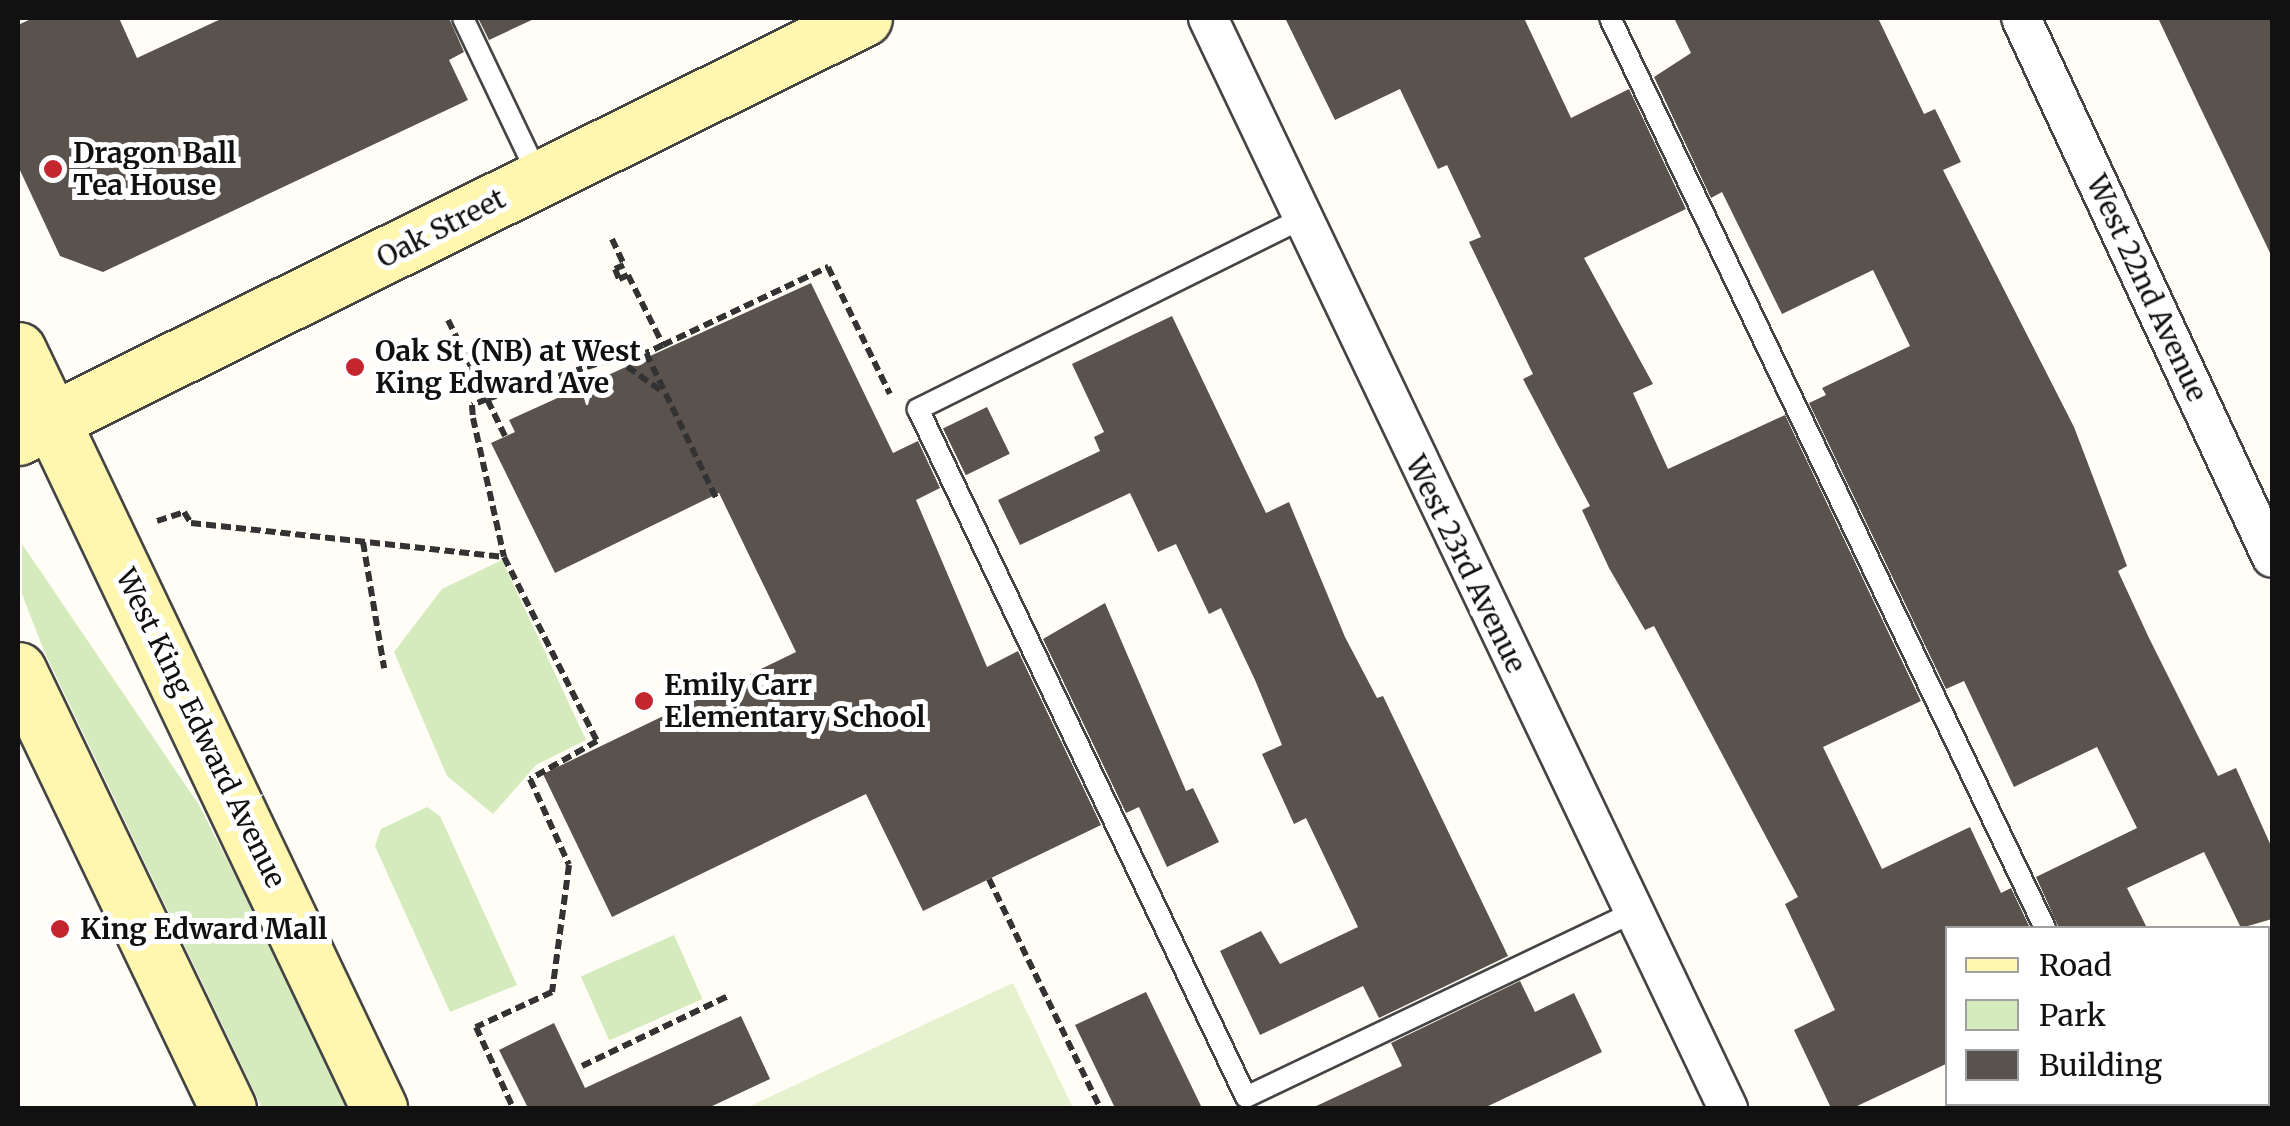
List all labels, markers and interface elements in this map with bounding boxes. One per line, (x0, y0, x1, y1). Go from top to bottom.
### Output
place label: Dragon Ball Tea House (73, 136, 236, 202)
marker: Dragon Ball Tea House (42, 158, 64, 180)
street label: West 22nd Avenue (2080, 170, 2214, 406)
street label: Oak Street (371, 181, 511, 275)
place label: Oak St (NB) at West King Edward Ave (375, 334, 641, 400)
marker: Oak St (NB) at West King Edward Ave (344, 356, 366, 378)
street label: West 23rd Avenue (1399, 450, 1533, 678)
street label: West King Edward Avenue (109, 563, 293, 893)
place label: Emily Carr Elementary School (664, 668, 925, 734)
marker: Emily Carr Elementary School (633, 690, 655, 712)
place label: King Edward Mall (80, 912, 327, 946)
marker: King Edward Mall (49, 918, 71, 940)
legend (1945, 926, 2270, 1106)
text: Road (2039, 946, 2112, 984)
text: Park (2039, 996, 2106, 1034)
text: Building (2039, 1046, 2162, 1084)

